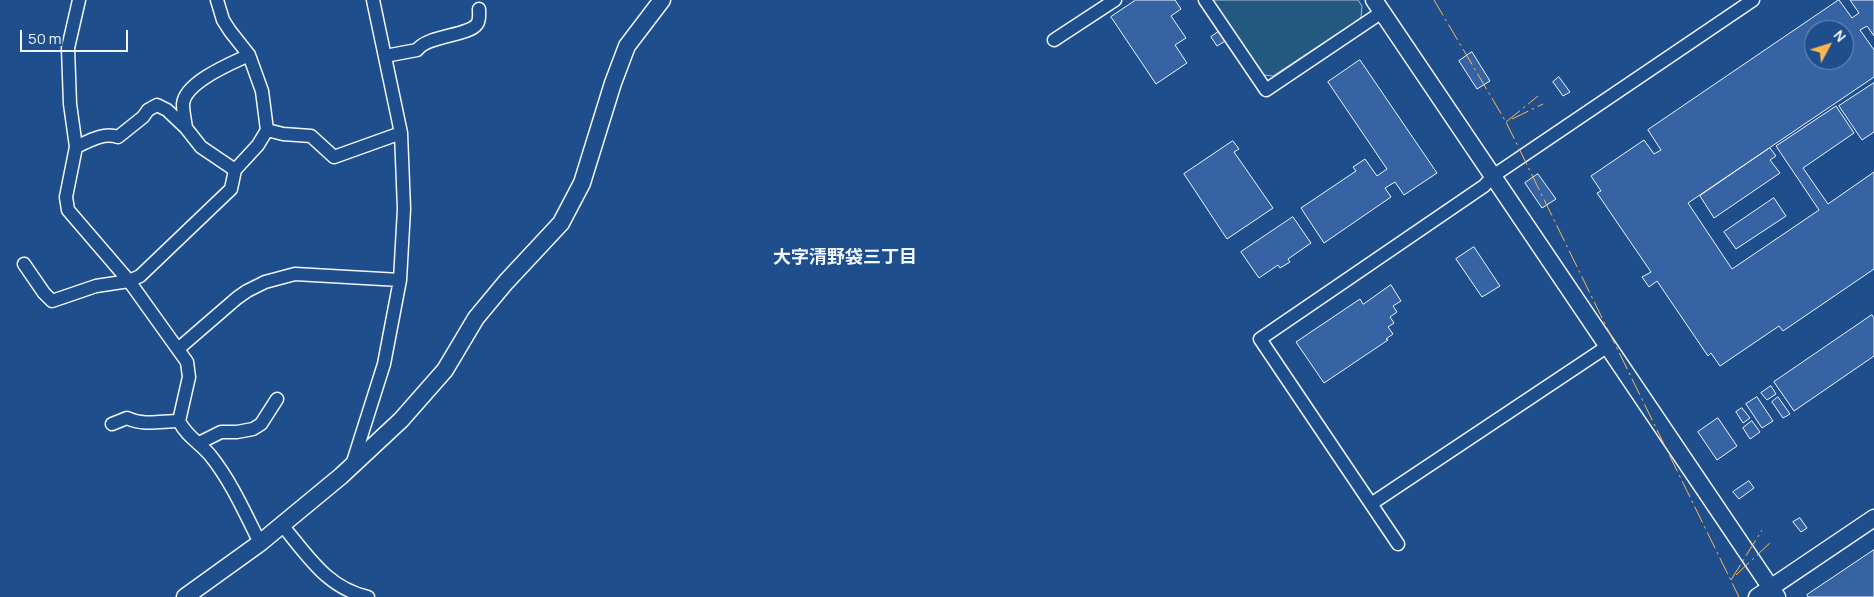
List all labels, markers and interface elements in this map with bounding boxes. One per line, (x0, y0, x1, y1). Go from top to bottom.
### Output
scale bar (22, 20, 130, 52)
north arrow (1804, 20, 1854, 70)
text: N (1830, 26, 1851, 46)
text: 50 m (28, 28, 62, 49)
district label: 大字清野袋三丁目 (773, 247, 917, 269)

